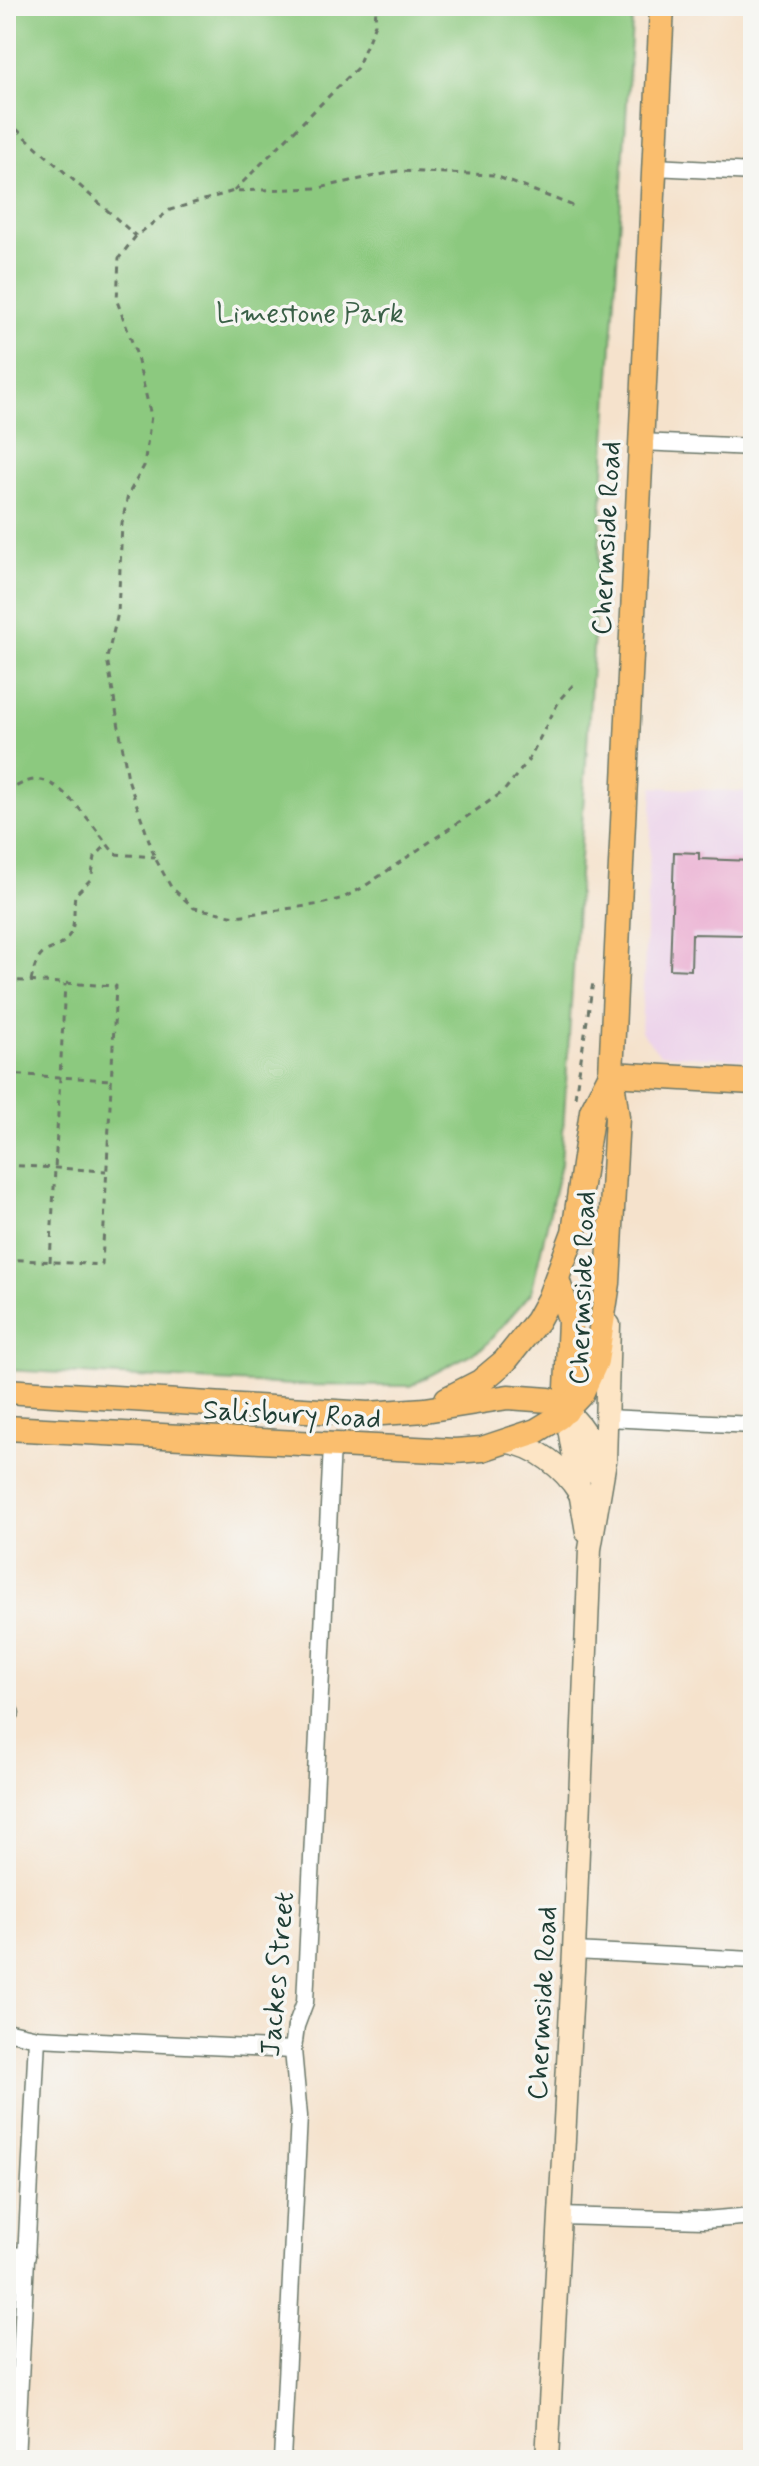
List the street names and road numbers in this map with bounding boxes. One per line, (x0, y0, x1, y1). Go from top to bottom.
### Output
street label: Chermside Road (584, 440, 631, 636)
street label: Chermside Road (562, 1190, 605, 1386)
street label: Salisbury Road (202, 1392, 382, 1439)
street label: Jackes Street (253, 1890, 304, 2058)
street label: Chermside Road (520, 1905, 567, 2101)

